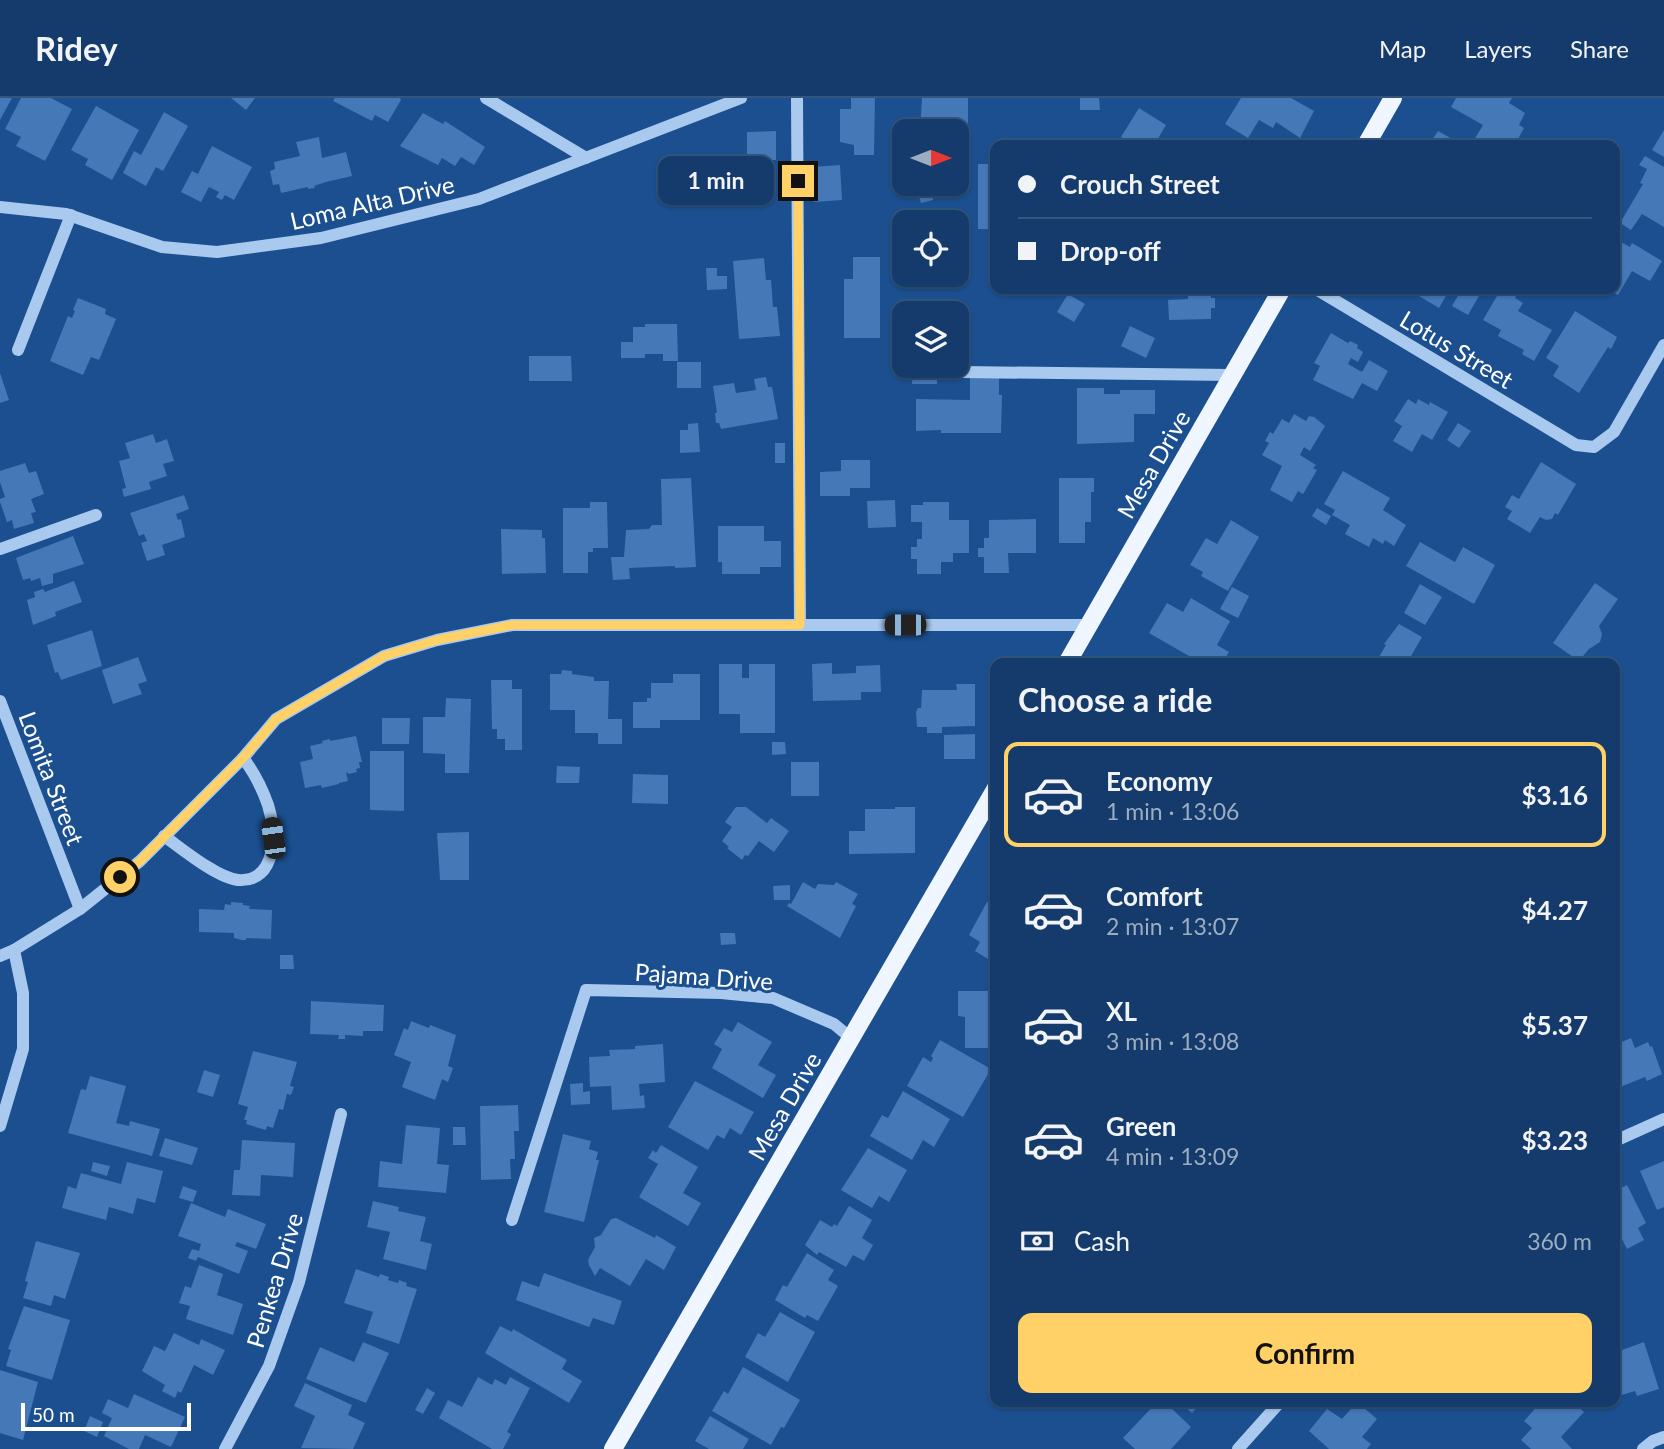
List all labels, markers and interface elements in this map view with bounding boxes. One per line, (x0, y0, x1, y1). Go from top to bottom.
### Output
text: Ridey (35, 28, 118, 68)
text: Map (1379, 34, 1426, 63)
text: Layers (1464, 34, 1532, 63)
text: Share (1570, 34, 1629, 63)
north arrow (892, 119, 970, 196)
map controls (892, 119, 969, 378)
callout: 1 min (658, 156, 774, 206)
route end (782, 165, 814, 197)
text: 1 min (687, 166, 745, 194)
text: Crouch Street (1060, 168, 1220, 200)
street label: Loma Alta Drive (287, 169, 457, 235)
button: locate (892, 210, 969, 287)
text: Drop-off (1060, 235, 1161, 267)
button: layers (892, 301, 969, 378)
street label: Lotus Street (1395, 304, 1519, 394)
street label: Mesa Drive (1110, 405, 1196, 523)
car (885, 615, 927, 636)
text: Choose a ride (1018, 680, 1212, 719)
street label: Lomita Street (13, 707, 91, 849)
icon: car (1022, 763, 1085, 826)
text: Economy (1106, 765, 1212, 797)
text: $3.16 (1522, 779, 1588, 811)
text: 1 min · 13:06 (1106, 797, 1239, 825)
car (260, 816, 287, 860)
route start (104, 861, 136, 893)
icon: car (1022, 878, 1085, 941)
text: Comfort (1106, 880, 1203, 912)
text: $4.27 (1522, 894, 1588, 926)
text: 2 min · 13:07 (1106, 912, 1239, 940)
street label: Pajama Drive (634, 957, 774, 995)
icon: car (1022, 993, 1085, 1056)
text: XL (1106, 995, 1137, 1027)
text: $5.37 (1522, 1009, 1588, 1041)
text: 3 min · 13:08 (1106, 1027, 1239, 1055)
street label: Mesa Drive (741, 1047, 827, 1165)
icon: car (1022, 1108, 1085, 1171)
text: Green (1106, 1110, 1176, 1142)
text: $3.23 (1522, 1124, 1588, 1156)
text: 4 min · 13:09 (1106, 1142, 1239, 1170)
street label: Penkea Drive (240, 1209, 308, 1351)
icon: cash (1018, 1222, 1056, 1260)
text: Cash (1074, 1225, 1130, 1257)
text: 360 m (1527, 1227, 1592, 1255)
button: Confirm (1018, 1313, 1592, 1393)
scale bar (21, 1400, 191, 1432)
text: 50 m (32, 1403, 75, 1426)

